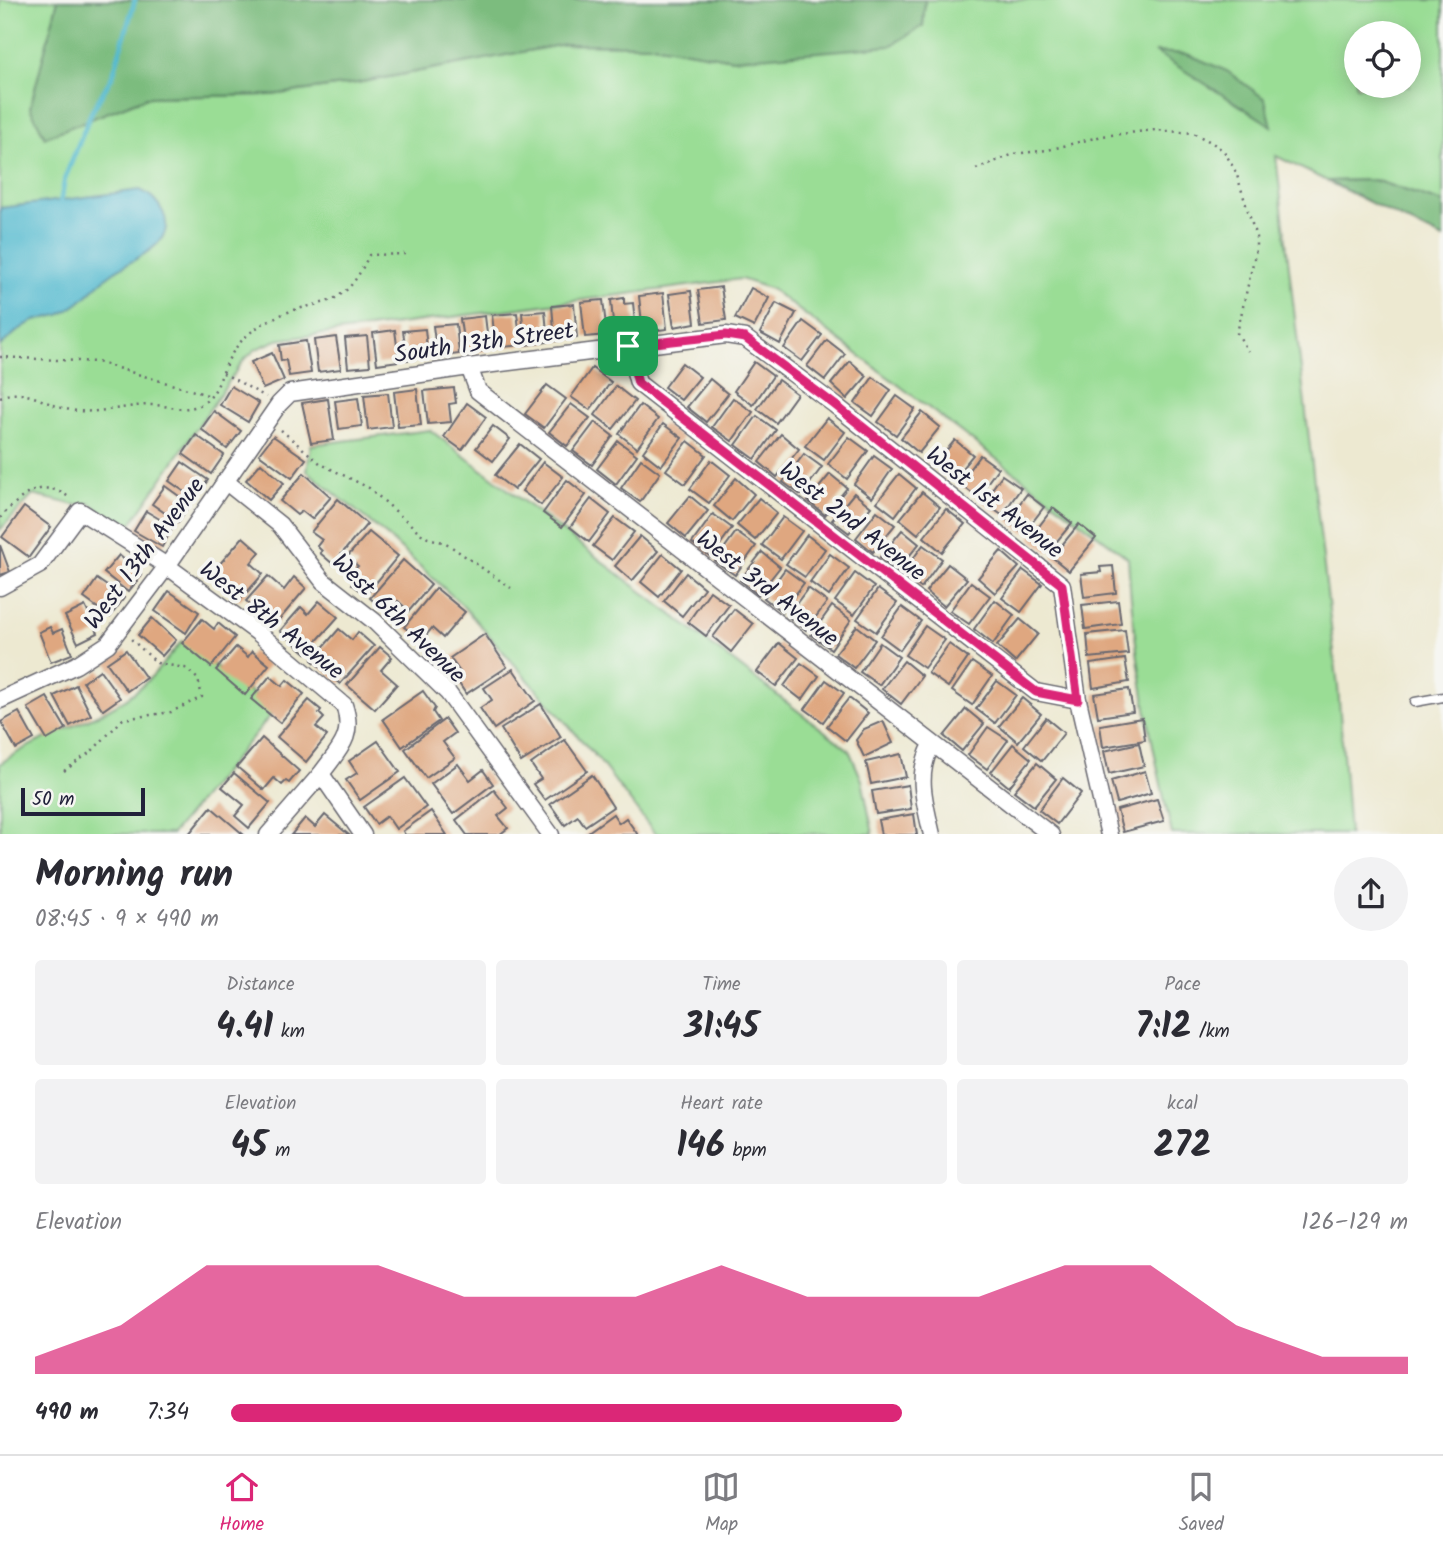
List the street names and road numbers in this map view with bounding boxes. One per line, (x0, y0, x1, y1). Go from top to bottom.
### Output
street label: South 13th Street (392, 311, 577, 375)
street label: West 1st Avenue (917, 437, 1072, 570)
street label: West 2nd Avenue (770, 452, 934, 592)
street label: West 13th Avenue (75, 469, 216, 638)
street label: West 3rd Avenue (687, 521, 847, 658)
street label: West 6th Avenue (322, 544, 474, 694)
street label: West 8th Avenue (190, 552, 352, 691)

